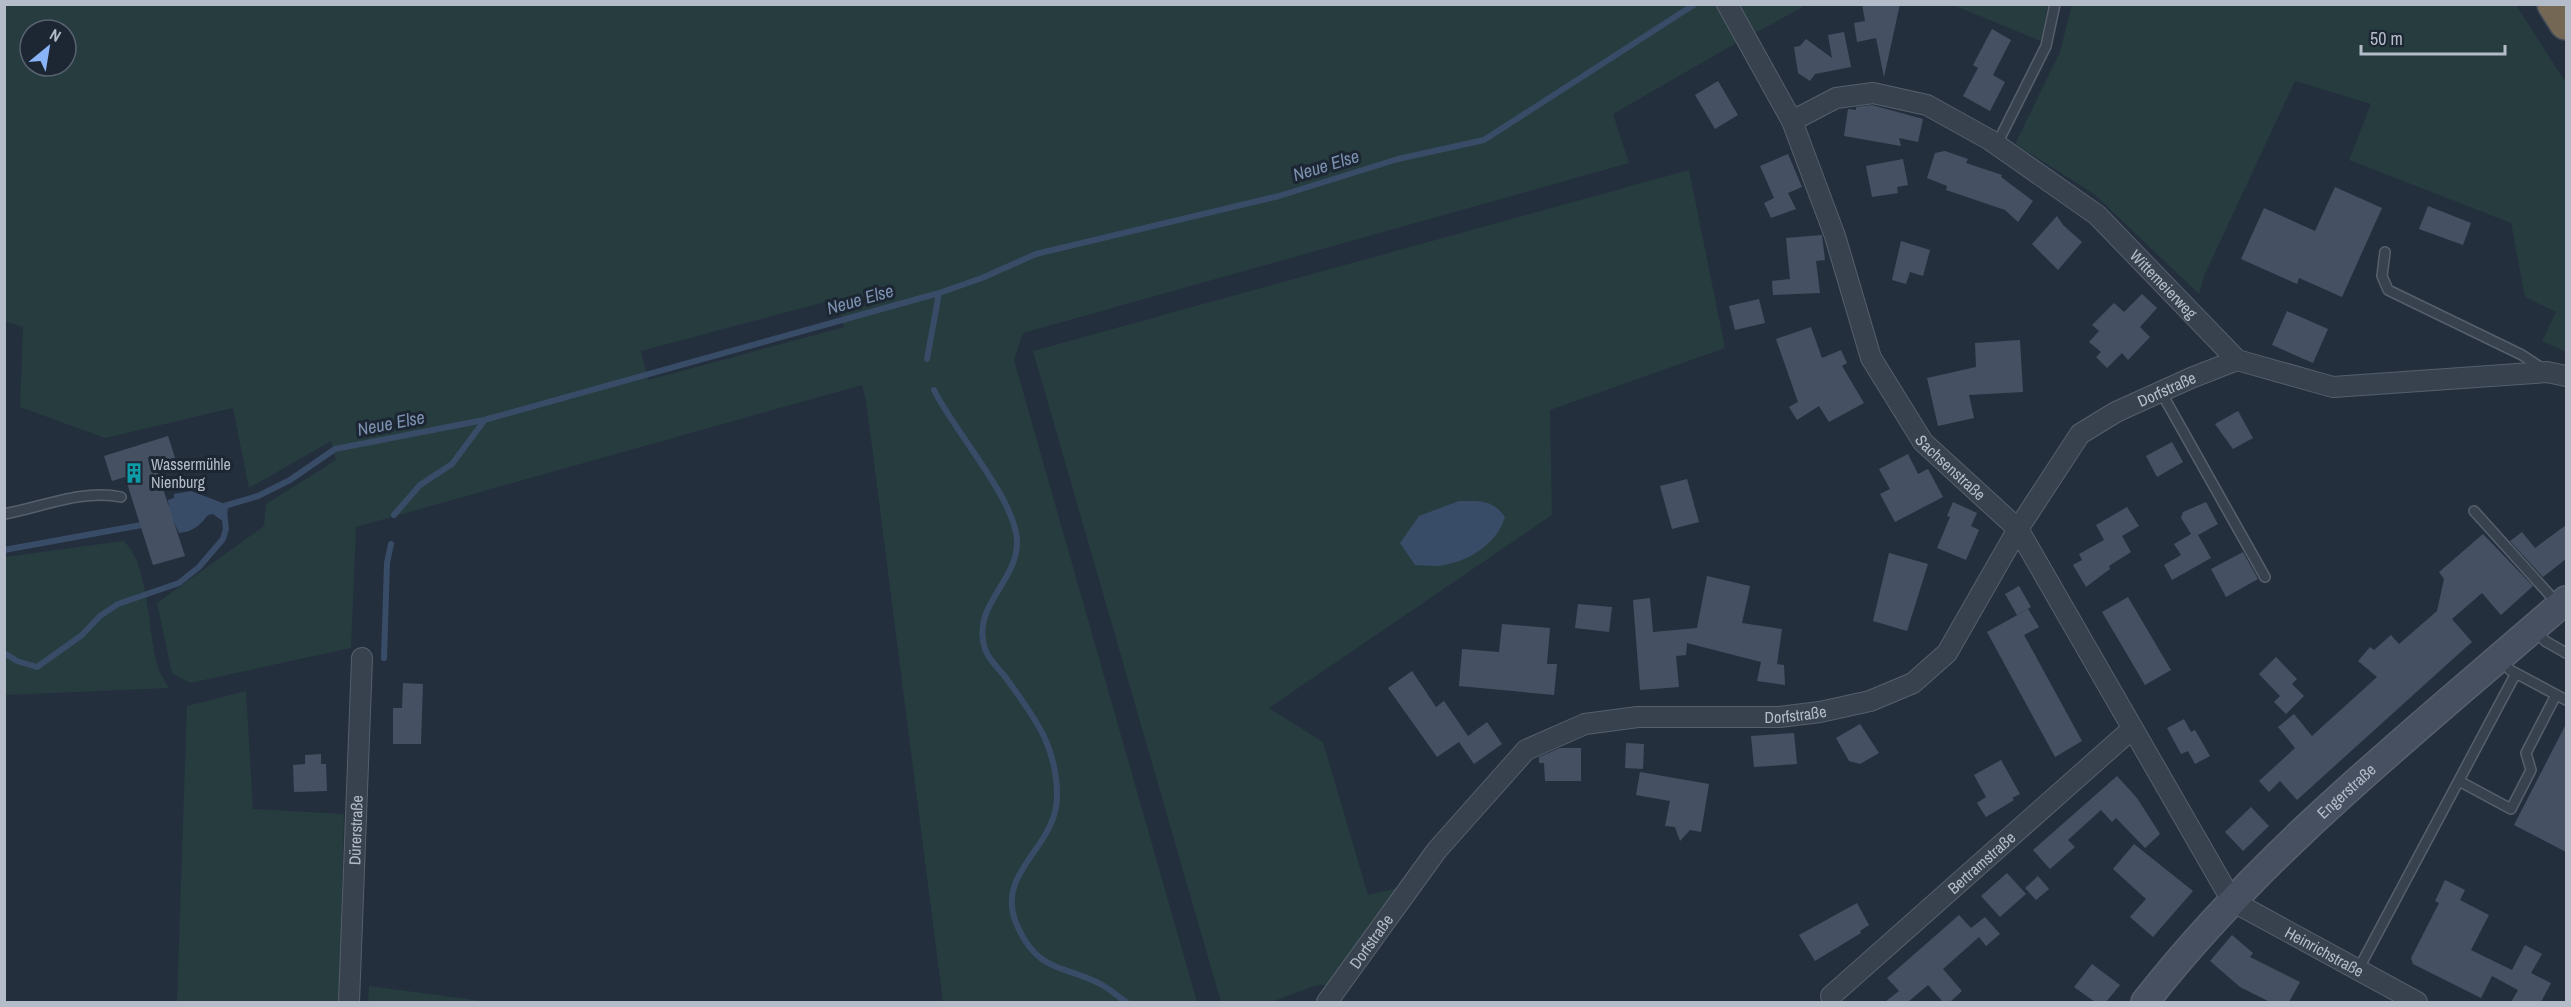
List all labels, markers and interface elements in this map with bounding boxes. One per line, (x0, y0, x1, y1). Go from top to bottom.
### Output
north arrow (18, 18, 78, 78)
scale bar (2361, 18, 2505, 56)
text: N (46, 23, 65, 47)
text: 50 m (2370, 26, 2403, 51)
water label: Neue Else (1290, 143, 1362, 187)
street label: Wittemeierweg (2125, 245, 2203, 324)
water label: Neue Else (824, 278, 896, 320)
street label: Dorfstraße (2134, 366, 2199, 412)
water label: Neue Else (355, 404, 427, 442)
street label: Sachsenstraße (1910, 430, 1991, 505)
place label: Wassermühle Nienburg (151, 453, 231, 493)
building icon: Wassermühle Nienburg (122, 461, 146, 485)
street label: Dorfstraße (1765, 700, 1828, 728)
street label: Engerstraße (2312, 759, 2380, 823)
street label: Dürerstraße (343, 795, 368, 866)
street label: Bertramstraße (1943, 827, 2020, 899)
street label: Dorfstraße (1344, 910, 1398, 973)
street label: Heinrichstraße (2281, 921, 2368, 982)

